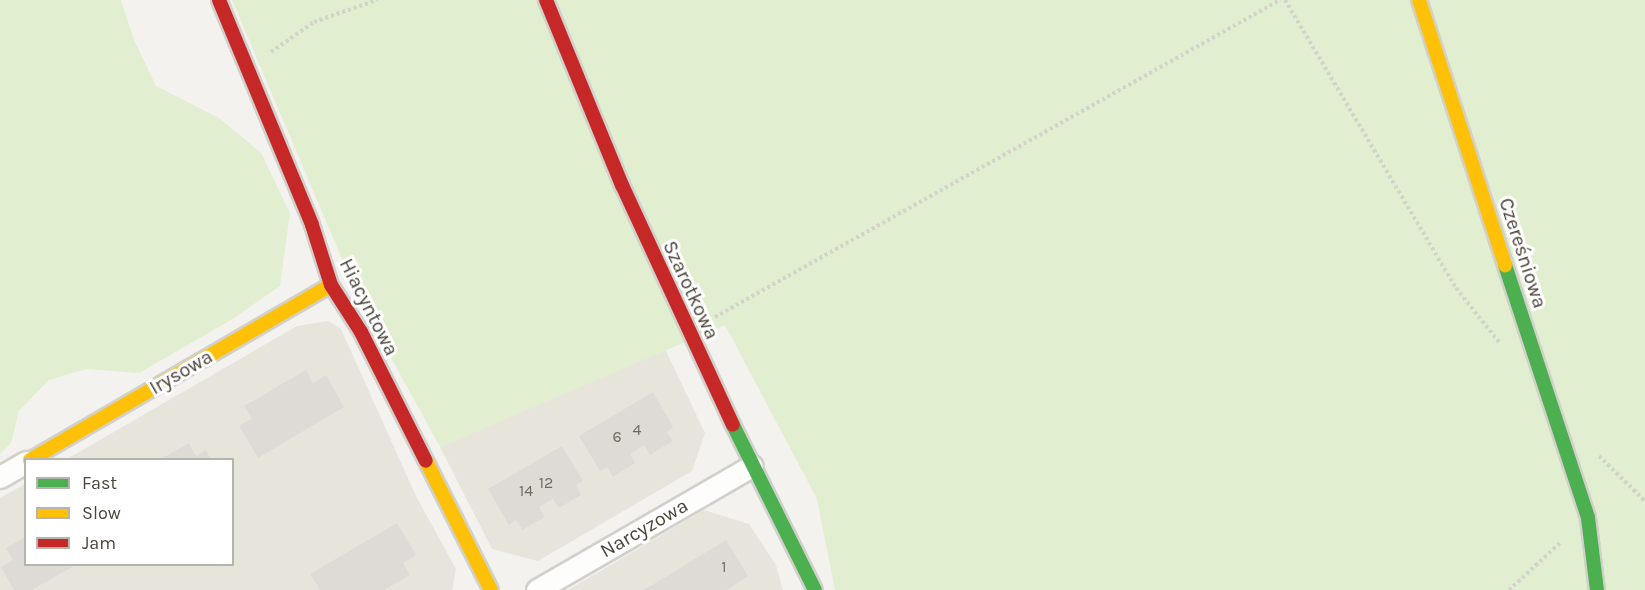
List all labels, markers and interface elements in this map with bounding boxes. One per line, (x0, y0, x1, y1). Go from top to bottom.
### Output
street label: Czereśniowa (1494, 195, 1552, 311)
street label: Szarotkowa (658, 237, 724, 343)
street label: Hiacyntowa (334, 254, 404, 360)
street label: Irysowa (145, 344, 217, 400)
house number: 4 (633, 420, 641, 440)
house number: 6 (612, 427, 622, 447)
legend (24, 458, 234, 566)
text: Fast (82, 472, 117, 494)
house number: 12 (539, 473, 553, 493)
house number: 14 (519, 481, 533, 501)
street label: Narcyzowa (596, 493, 692, 563)
text: Slow (82, 502, 121, 524)
text: Jam (82, 532, 116, 554)
house number: 1 (721, 557, 727, 577)

